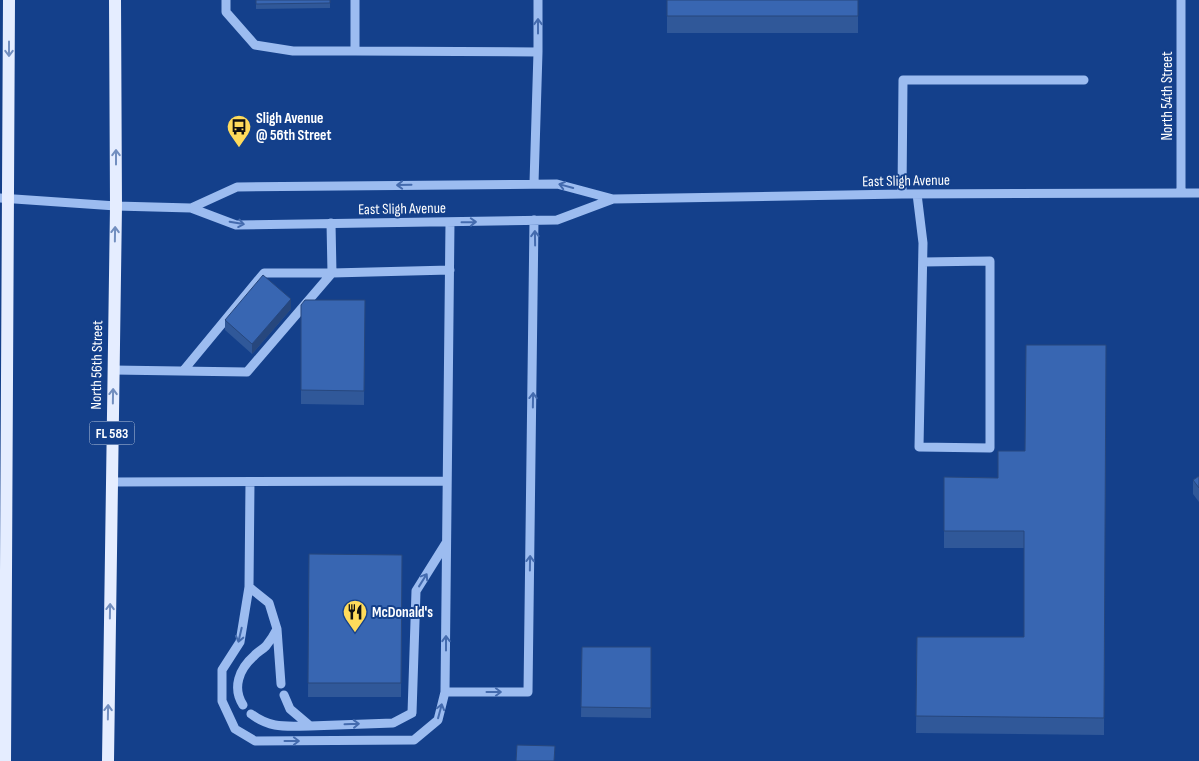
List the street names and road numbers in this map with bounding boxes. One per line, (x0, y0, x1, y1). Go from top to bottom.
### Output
street label: North 54th Street (1158, 51, 1177, 141)
street label: East Sligh Avenue (862, 171, 950, 191)
street label: East Sligh Avenue (358, 199, 446, 219)
street label: North 56th Street (87, 320, 107, 410)
road number: FL 583 (90, 422, 134, 444)

